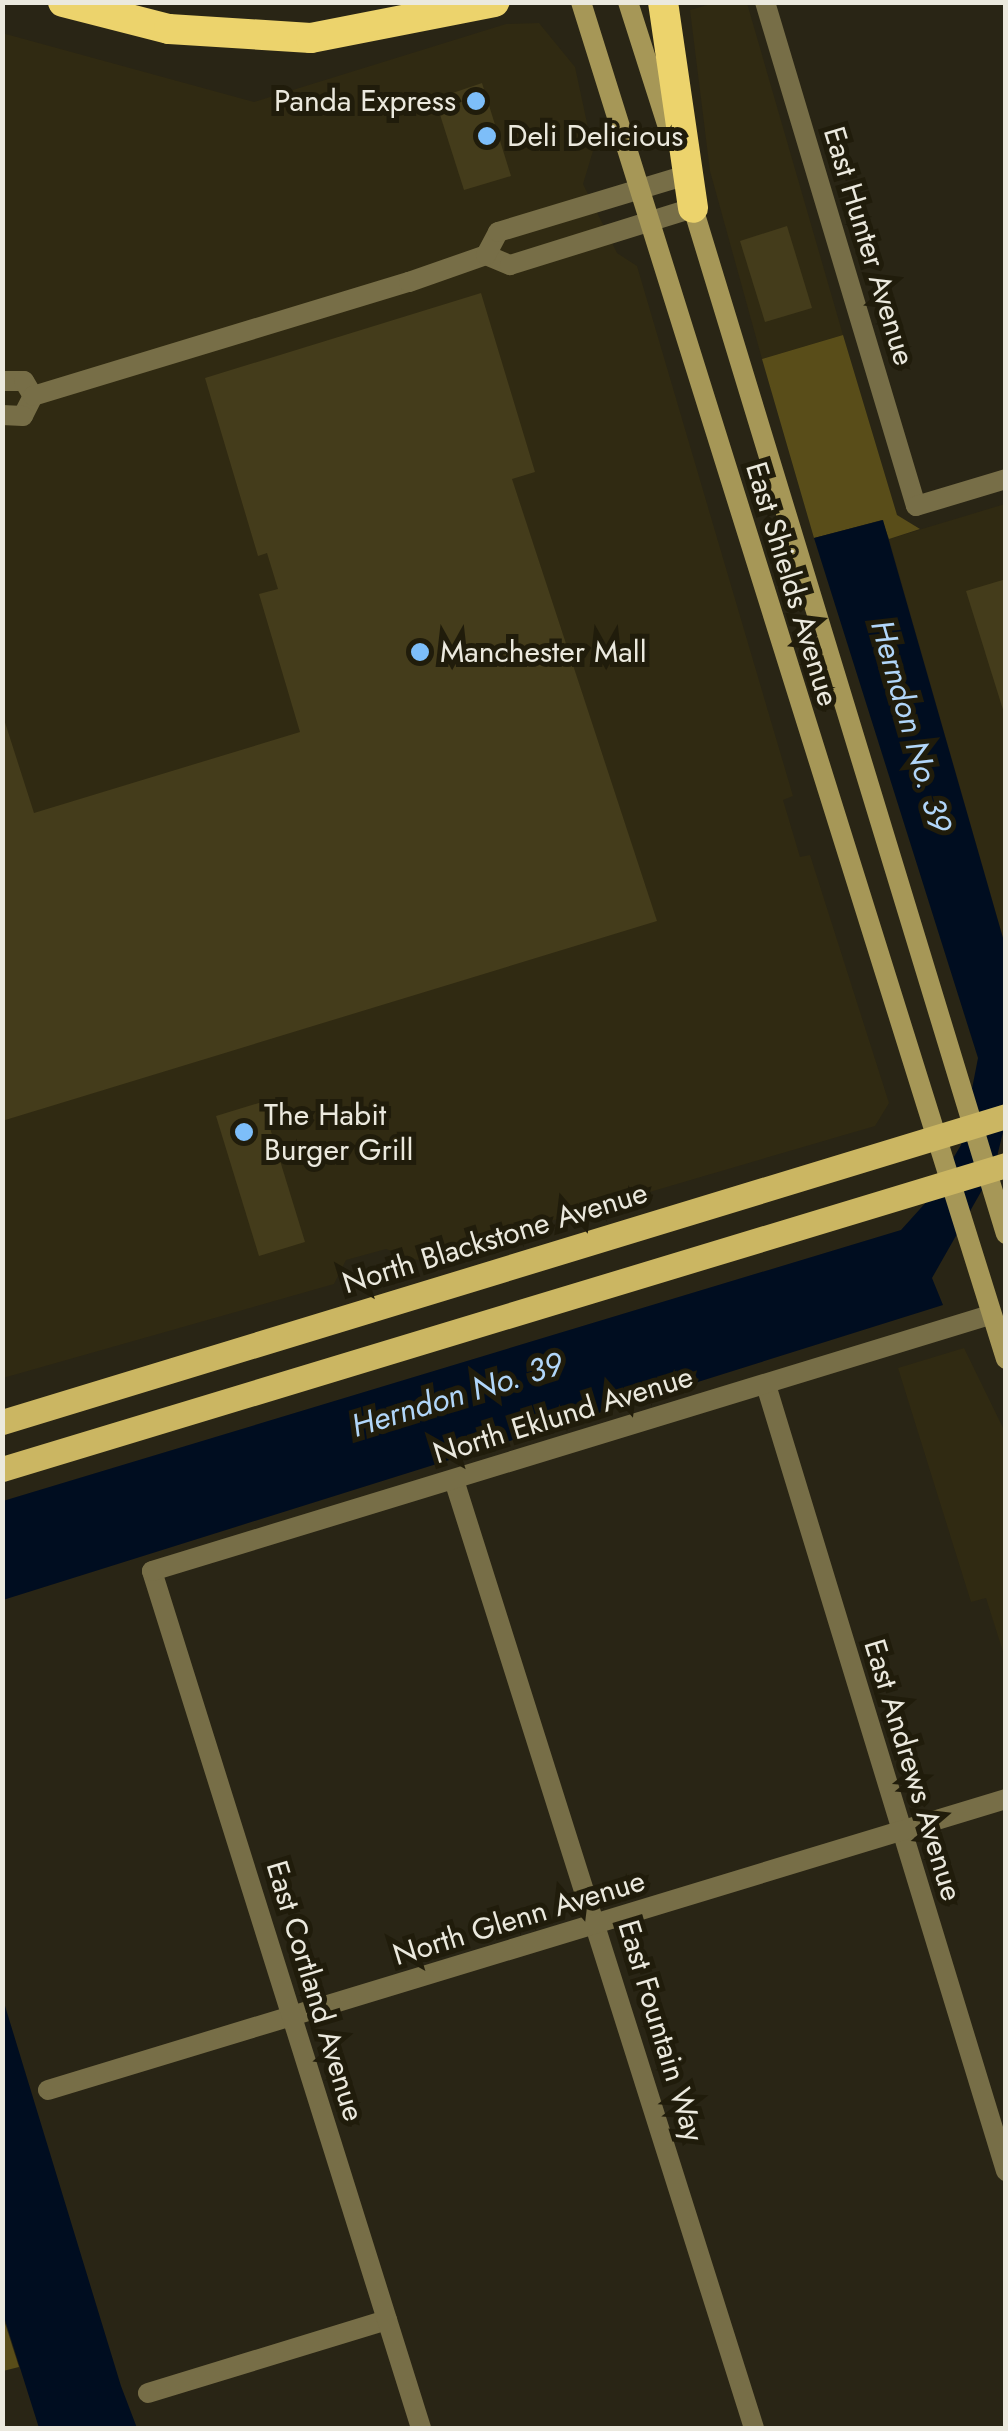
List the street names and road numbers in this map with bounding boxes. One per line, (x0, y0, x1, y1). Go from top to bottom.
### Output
street label: East Hunter Avenue (816, 122, 922, 370)
street label: East Shields Avenue (738, 458, 846, 710)
street label: North Blackstone Avenue (338, 1174, 652, 1302)
street label: North Eklund Avenue (429, 1358, 697, 1472)
street label: East Andrews Avenue (856, 1635, 970, 1905)
street label: East Cortland Avenue (258, 1857, 372, 2125)
street label: North Glenn Avenue (389, 1863, 649, 1973)
street label: East Fountain Way (610, 1916, 712, 2146)

